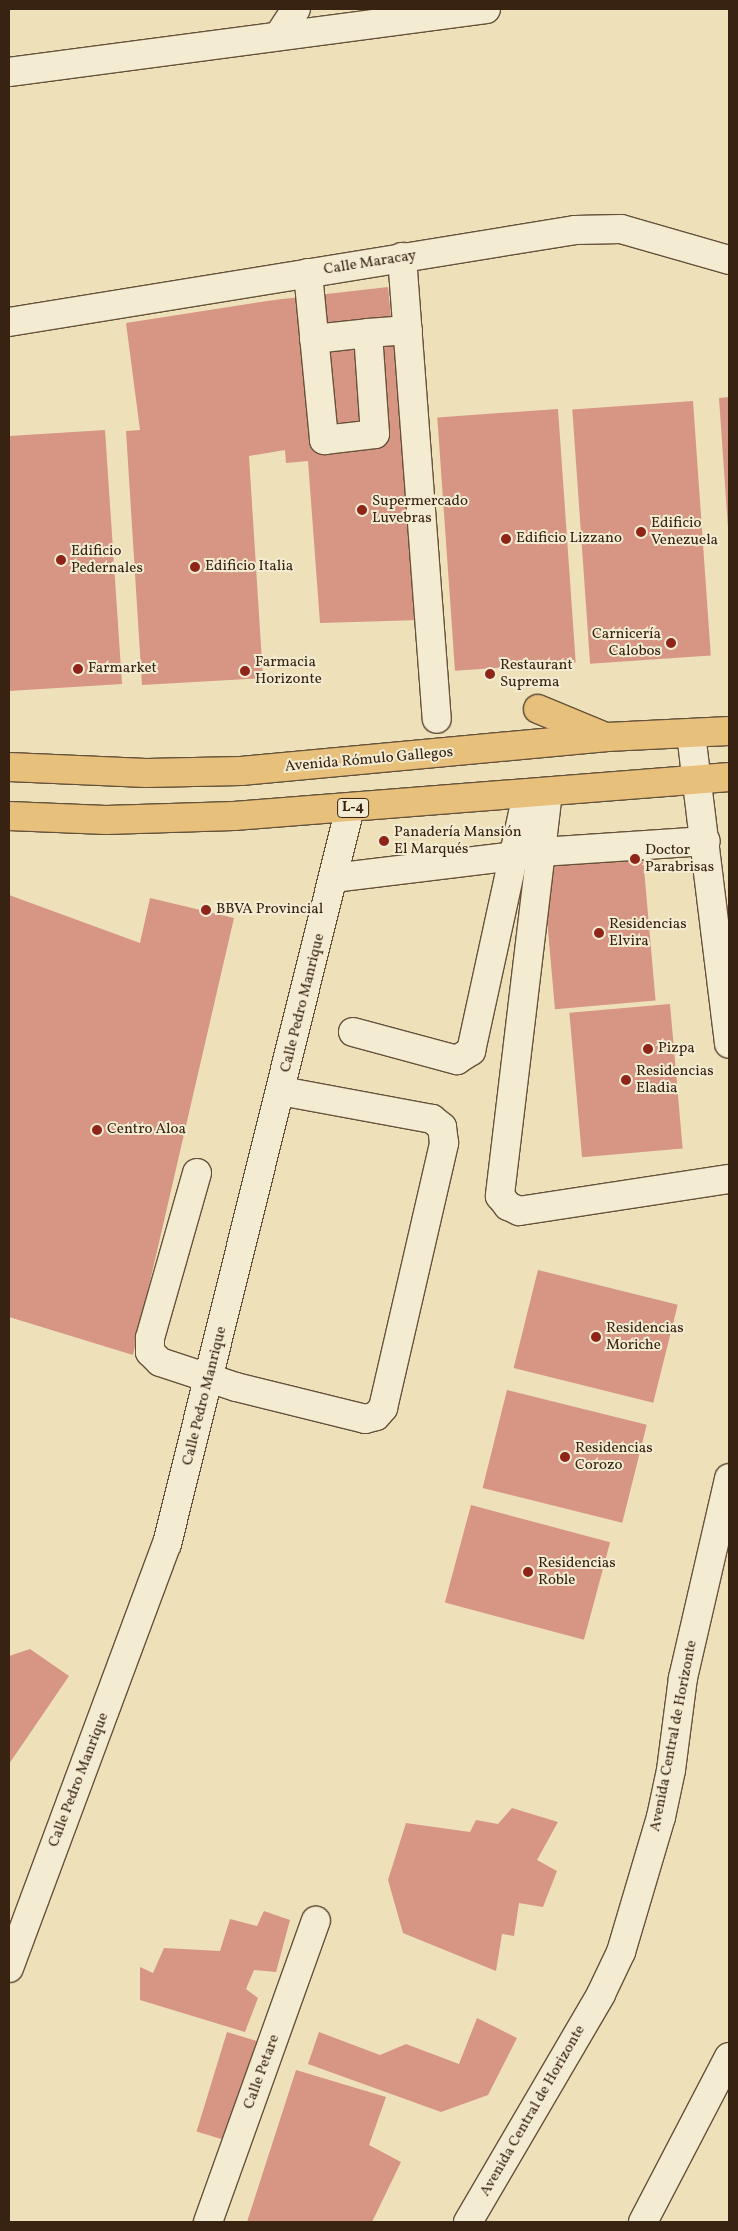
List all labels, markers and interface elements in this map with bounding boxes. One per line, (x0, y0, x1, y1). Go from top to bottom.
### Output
street label: Calle Maracay (322, 247, 418, 279)
place label: Supermercado Luvebras (372, 492, 468, 527)
marker: Supermercado Luvebras (356, 504, 368, 516)
place label: Edificio Venezuela (651, 514, 718, 549)
marker: Edificio Venezuela (635, 526, 647, 538)
place label: Edificio Lizzano (516, 530, 622, 548)
marker: Edificio Lizzano (500, 533, 512, 545)
place label: Edificio Pedernales (71, 542, 143, 577)
marker: Edificio Pedernales (55, 554, 67, 566)
place label: Edificio Italia (205, 558, 293, 576)
marker: Edificio Italia (189, 561, 201, 573)
place label: Carnicería Calobos (592, 625, 661, 660)
marker: Carnicería Calobos (665, 637, 677, 649)
place label: Farmacia Horizonte (255, 653, 322, 688)
place label: Restaurant Suprema (500, 656, 573, 691)
place label: Farmarket (88, 660, 157, 678)
marker: Farmarket (72, 663, 84, 675)
marker: Farmacia Horizonte (239, 665, 251, 677)
marker: Restaurant Suprema (484, 668, 496, 680)
street label: Avenida Rómulo Gallegos (284, 744, 454, 776)
road number: L-4 (337, 796, 369, 820)
place label: Panadería Mansión El Marqués (394, 823, 522, 858)
marker: Panadería Mansión El Marqués (378, 835, 390, 847)
place label: Doctor Parabrisas (645, 841, 714, 876)
marker: Doctor Parabrisas (629, 853, 641, 865)
place label: BBVA Provincial (216, 901, 323, 919)
marker: BBVA Provincial (200, 904, 212, 916)
place label: Residencias Elvira (609, 915, 687, 950)
marker: Residencias Elvira (593, 927, 605, 939)
street label: Calle Pedro Manrique (277, 932, 329, 1074)
place label: Pizpa (658, 1040, 695, 1058)
marker: Pizpa (642, 1043, 654, 1055)
place label: Residencias Eladia (636, 1062, 714, 1097)
marker: Residencias Eladia (620, 1074, 632, 1086)
place label: Centro Aloa (107, 1121, 186, 1139)
marker: Centro Aloa (91, 1124, 103, 1136)
place label: Residencias Moriche (606, 1319, 684, 1354)
street label: Calle Pedro Manrique (179, 1325, 231, 1467)
marker: Residencias Moriche (590, 1331, 602, 1343)
place label: Residencias Corozo (575, 1439, 653, 1474)
marker: Residencias Corozo (559, 1451, 571, 1463)
place label: Residencias Roble (538, 1554, 616, 1589)
marker: Residencias Roble (522, 1566, 534, 1578)
street label: Avenida Central de Horizonte (647, 1639, 701, 1833)
street label: Calle Pedro Manrique (45, 1710, 113, 1850)
street label: Avenida Central de Horizonte (477, 2022, 589, 2200)
street label: Calle Petare (240, 2032, 284, 2112)

